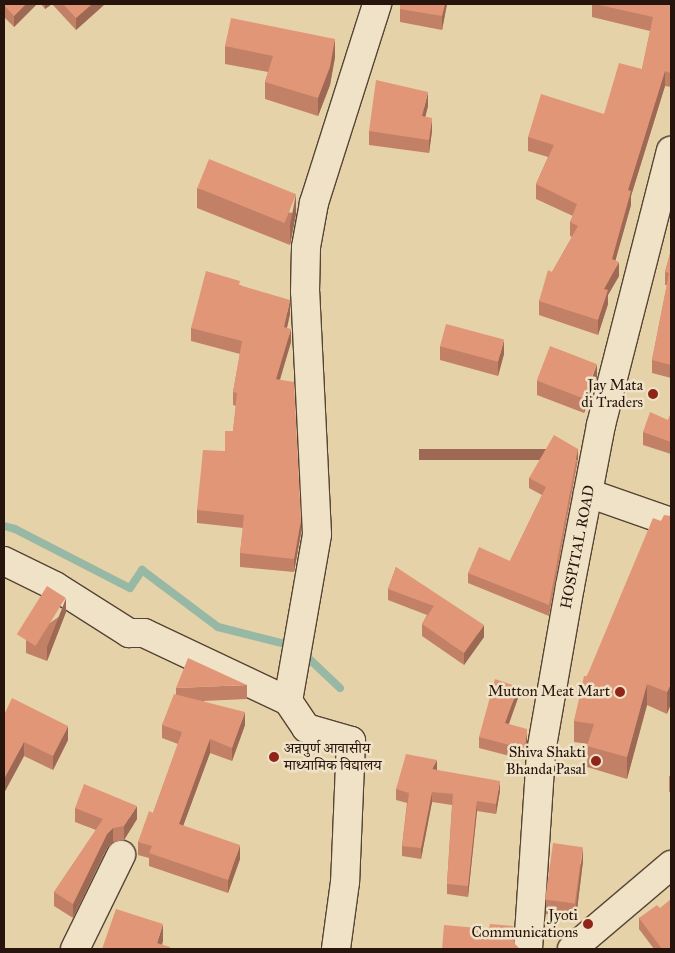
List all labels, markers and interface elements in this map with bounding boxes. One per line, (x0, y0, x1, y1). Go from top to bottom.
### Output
place label: Jay Mata di Traders (581, 376, 643, 411)
marker: Jay Mata di Traders (647, 388, 659, 400)
street label: HOSPITAL ROAD (557, 484, 599, 610)
place label: Mutton Meat Mart (488, 683, 610, 701)
marker: Mutton Meat Mart (614, 686, 626, 698)
place label: अन्नपुर्ण आवासीय माध्यामिक विद्यालय (284, 739, 382, 774)
place label: Shiva Shakti Bhanda Pasal (506, 743, 586, 778)
marker: अन्नपुर्ण आवासीय माध्यामिक विद्यालय (268, 751, 280, 763)
marker: Shiva Shakti Bhanda Pasal (590, 755, 602, 767)
place label: Jyoti Communications (472, 906, 578, 941)
marker: Jyoti Communications (582, 918, 594, 930)

